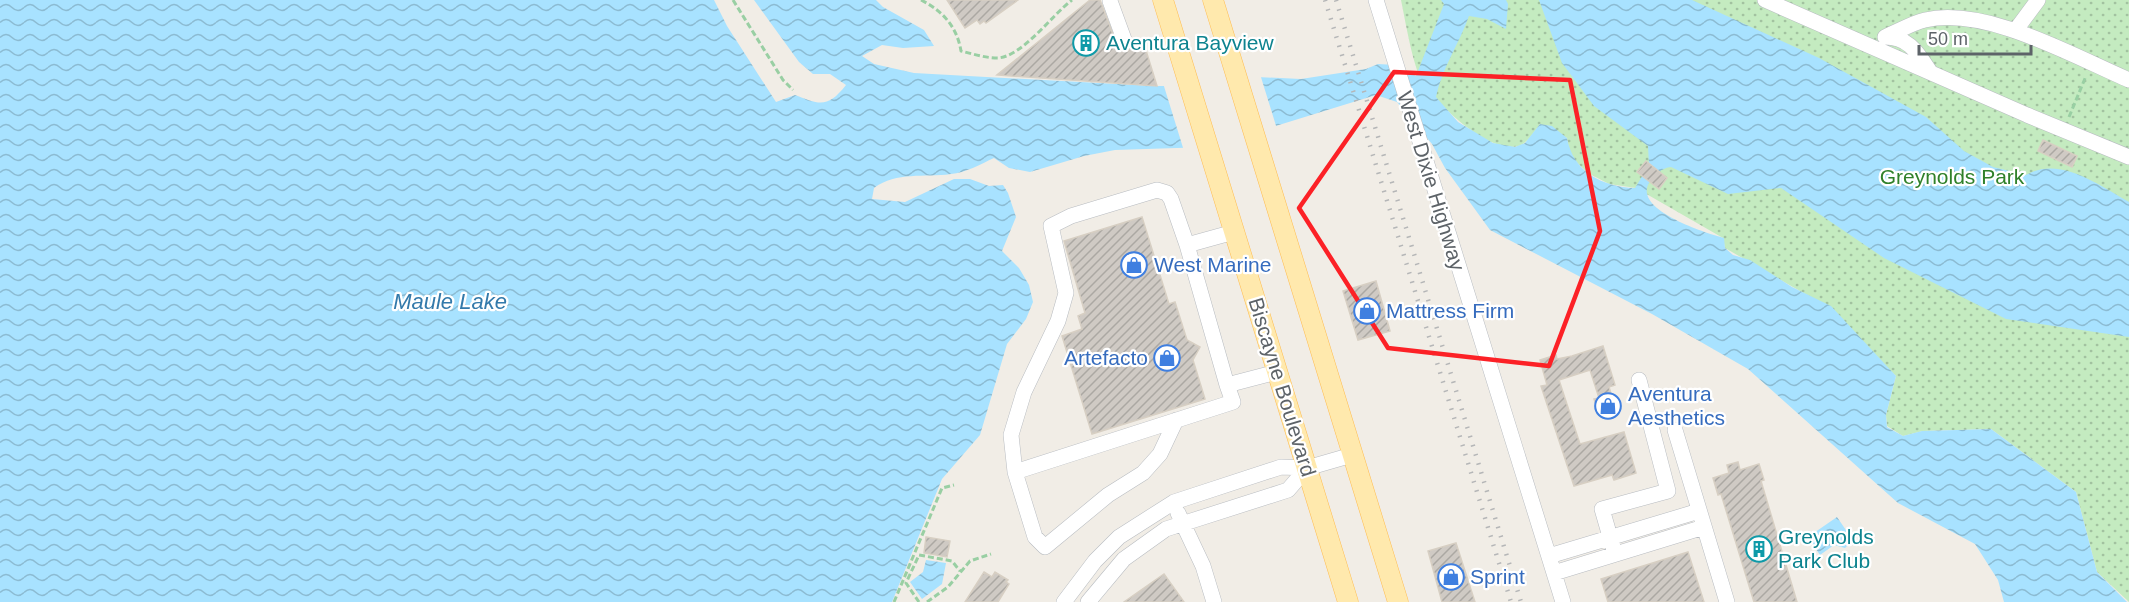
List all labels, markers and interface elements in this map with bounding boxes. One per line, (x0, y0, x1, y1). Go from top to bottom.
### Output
scale bar (1919, 18, 2032, 56)
building icon: Aventura Bayview (1071, 28, 1101, 58)
text: 50 m (1928, 29, 1968, 49)
place label: Aventura Bayview (1106, 31, 1275, 54)
street label: West Dixie Highway (1393, 88, 1470, 274)
park label: Greynolds Park (1880, 165, 2025, 188)
shop icon: West Marine (1119, 250, 1149, 280)
place label: West Marine (1154, 253, 1271, 276)
water label: Maule Lake (393, 289, 507, 314)
street label: Biscayne Boulevard (1244, 295, 1321, 479)
shop icon: Mattress Firm (1352, 296, 1382, 326)
place label: Mattress Firm (1386, 299, 1514, 322)
shop icon: Artefacto (1152, 343, 1182, 373)
place label: Artefacto (1064, 346, 1148, 369)
place label: Aventura Aesthetics (1628, 382, 1725, 429)
shop icon: Aventura Aesthetics (1593, 391, 1623, 421)
place label: Greynolds Park Club (1778, 525, 1874, 572)
building icon: Greynolds Park Club (1744, 534, 1774, 564)
shop icon: Sprint (1436, 562, 1466, 592)
place label: Sprint (1470, 565, 1525, 588)

